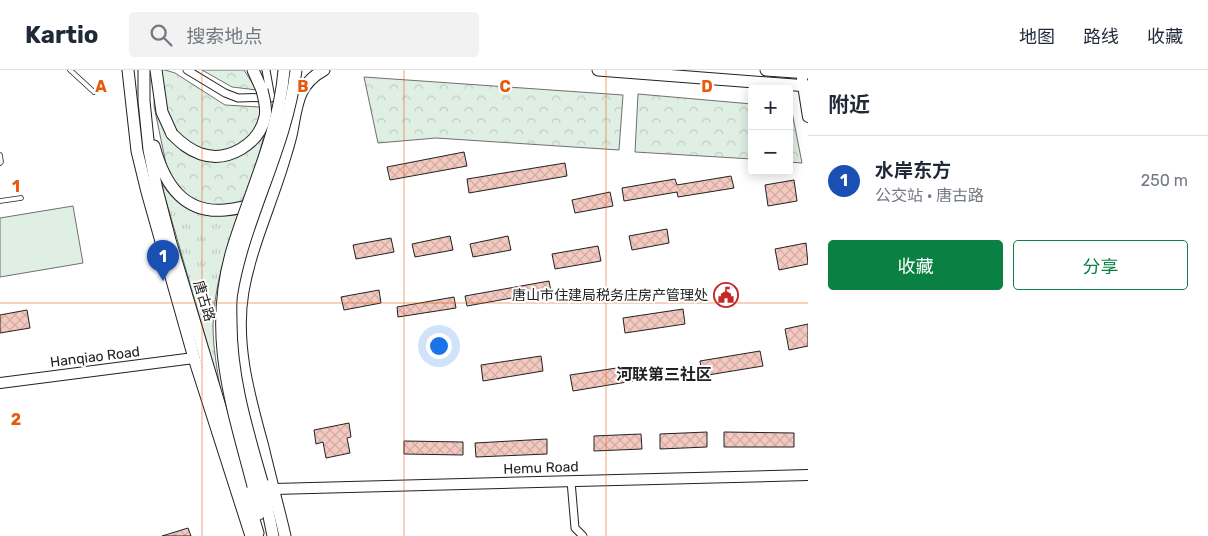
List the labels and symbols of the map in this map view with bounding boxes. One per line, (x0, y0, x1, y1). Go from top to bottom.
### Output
text: A (95, 77, 107, 96)
text: B (297, 77, 309, 96)
text: C (499, 77, 511, 96)
text: D (701, 77, 713, 96)
text: 1 (12, 177, 20, 196)
pin: 1 (147, 240, 179, 281)
street label: 唐古路 (190, 278, 218, 324)
public building icon: 唐山市住建局税务庄房产管理处 (713, 282, 739, 308)
place label: 唐山市住建局税务庄房产管理处 (512, 287, 708, 304)
your location (426, 333, 452, 359)
street label: Hanqiao Road (49, 343, 141, 371)
district label: 河联第三社区 (616, 365, 712, 384)
text: 2 (11, 410, 21, 429)
street label: Hemu Road (503, 458, 579, 478)

